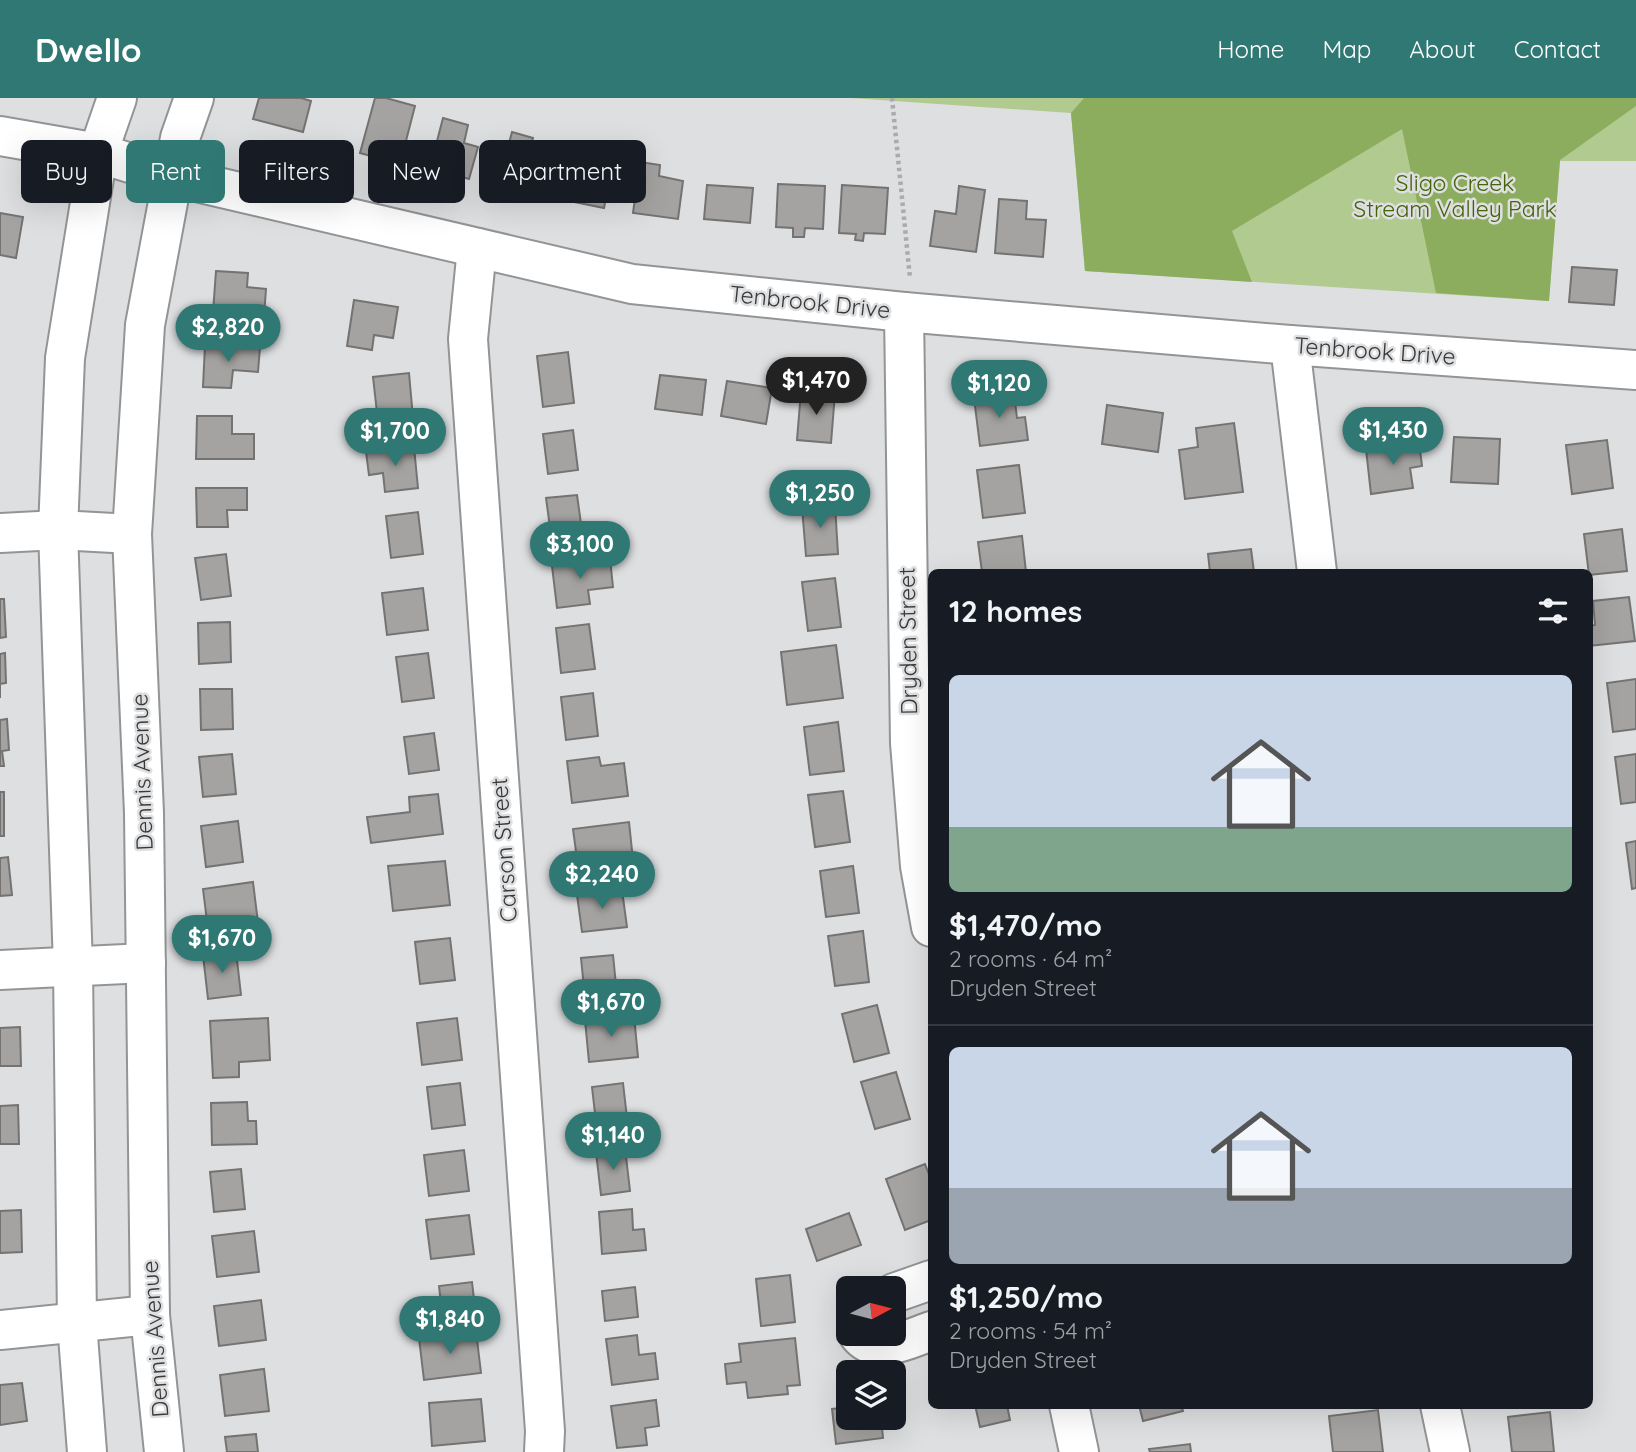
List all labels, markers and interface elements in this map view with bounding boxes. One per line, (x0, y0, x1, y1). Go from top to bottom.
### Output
text: Dwello (35, 29, 142, 70)
text: Home (1217, 34, 1284, 64)
text: Map (1322, 34, 1371, 64)
text: About (1409, 34, 1476, 64)
text: Contact (1514, 34, 1601, 64)
chip: Buy (21, 140, 112, 203)
chip: Rent (126, 140, 225, 203)
chip: Filters (239, 140, 354, 203)
chip: New (368, 140, 465, 203)
chip: Apartment (479, 140, 646, 203)
park label: Sligo Creek Stream Valley Park (1353, 168, 1557, 223)
street label: Tenbrook Drive (728, 279, 892, 324)
pin: $2,820 (171, 304, 285, 364)
text: $2,820 (192, 312, 264, 341)
street label: Tenbrook Drive (1294, 330, 1457, 371)
pin: $1,470 (759, 358, 873, 417)
pin: $1,120 (942, 360, 1056, 420)
text: $1,470 (782, 365, 850, 394)
text: $1,120 (967, 368, 1031, 397)
pin: $1,700 (338, 408, 452, 468)
pin: $1,430 (1336, 408, 1450, 467)
text: $1,430 (1359, 415, 1428, 444)
text: $1,700 (360, 416, 430, 445)
pin: $1,250 (763, 470, 877, 530)
text: $1,250 (785, 478, 855, 507)
pin: $3,100 (523, 522, 637, 581)
text: $3,100 (546, 529, 614, 558)
street label: Dryden Street (892, 567, 923, 715)
text: 12 homes (949, 592, 1082, 630)
icon: filters (1534, 592, 1572, 630)
street label: Dennis Avenue (124, 693, 159, 851)
icon: home (1198, 721, 1324, 847)
street label: Carson Street (484, 777, 523, 923)
pin: $2,240 (545, 852, 659, 911)
text: $2,240 (565, 859, 639, 888)
text: $1,470/mo (949, 906, 1102, 944)
pin: $1,670 (165, 916, 279, 975)
text: $1,670 (188, 923, 256, 952)
text: 2 rooms · 64 m² (949, 944, 1112, 973)
text: Dryden Street (949, 973, 1097, 1002)
pin: $1,670 (554, 979, 668, 1039)
text: $1,670 (577, 987, 645, 1016)
icon: home (1198, 1093, 1324, 1219)
pin: $1,140 (556, 1112, 670, 1172)
text: $1,140 (581, 1120, 645, 1149)
street label: Dennis Avenue (135, 1260, 174, 1418)
north arrow (836, 1276, 906, 1346)
map controls (836, 1276, 906, 1430)
text: $1,250/mo (949, 1278, 1103, 1316)
pin: $1,840 (393, 1296, 507, 1356)
text: $1,840 (415, 1304, 485, 1333)
text: 2 rooms · 54 m² (949, 1316, 1112, 1345)
text: Dryden Street (949, 1345, 1097, 1374)
button: layers (836, 1360, 906, 1430)

